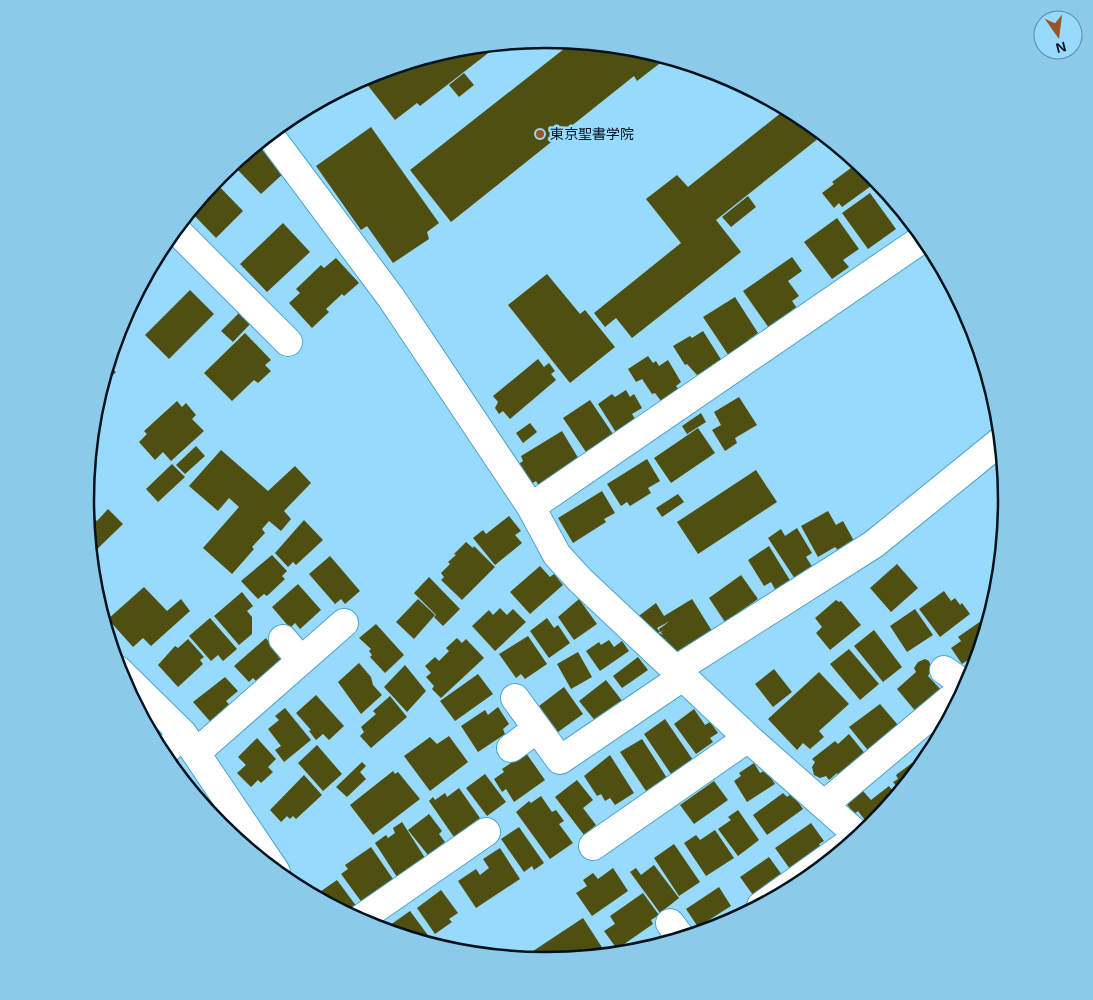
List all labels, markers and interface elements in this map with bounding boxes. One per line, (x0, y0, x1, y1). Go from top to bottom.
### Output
north arrow (1033, 10, 1083, 60)
text: N (1054, 39, 1068, 57)
place label: 東京聖書学院 (550, 126, 634, 142)
marker: 東京聖書学院 (534, 128, 546, 140)

